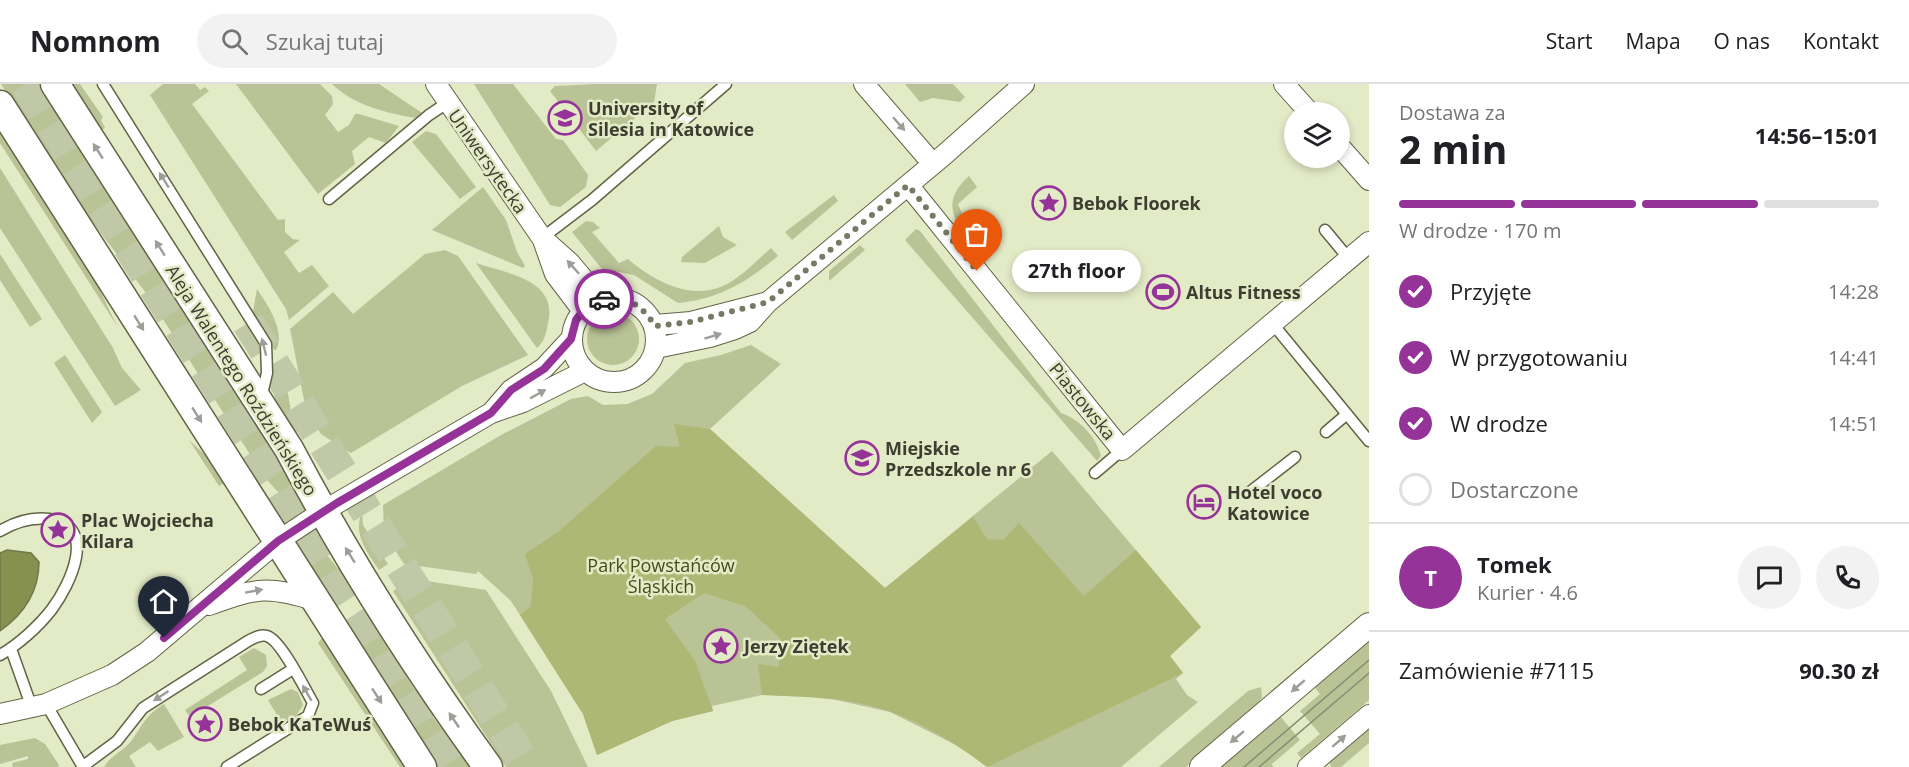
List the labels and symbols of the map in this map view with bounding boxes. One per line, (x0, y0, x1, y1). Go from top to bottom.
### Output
place label: University of Silesia in Katowice (588, 96, 754, 141)
school or university icon: University of Silesia in Katowice (547, 100, 583, 136)
street label: Uniwersytecka (443, 104, 533, 218)
one-way arrow (892, 116, 905, 132)
one-way arrow (93, 143, 104, 160)
one-way arrow (159, 172, 170, 188)
place icon: Bebok Floorek (1031, 185, 1067, 221)
place label: Bebok Floorek (1072, 191, 1202, 215)
pin (951, 209, 1002, 271)
one-way arrow (154, 239, 165, 256)
callout: 27th floor (1013, 250, 1142, 292)
street label: Aleja Walentego Roździeńskiego (161, 260, 323, 500)
one-way arrow (567, 260, 580, 275)
courier (574, 269, 634, 329)
sports icon: Altus Fitness (1145, 274, 1181, 310)
place label: Altus Fitness (1186, 280, 1301, 304)
one-way arrow (134, 315, 145, 331)
one-way arrow (704, 331, 722, 340)
one-way arrow (259, 338, 269, 356)
street label: Piastowska (1044, 357, 1122, 445)
one-way arrow (530, 389, 547, 399)
one-way arrow (192, 406, 203, 423)
place label: Miejskie Przedszkole nr 6 (885, 436, 1031, 481)
school or university icon: Miejskie Przedszkole nr 6 (844, 440, 880, 476)
place label: Hotel voco Katowice (1227, 480, 1322, 525)
hotel icon: Hotel voco Katowice (1186, 484, 1222, 520)
place label: Plac Wojciecha Kilara (81, 508, 214, 553)
place icon: Plac Wojciecha Kilara (40, 512, 76, 548)
one-way arrow (344, 547, 355, 563)
park label: Park Powstańców Śląskich (587, 553, 735, 598)
pin (138, 576, 189, 638)
one-way arrow (245, 586, 264, 595)
place icon: Jerzy Ziętek (703, 628, 739, 664)
place label: Jerzy Ziętek (742, 634, 849, 658)
one-way arrow (1291, 679, 1306, 692)
one-way arrow (302, 684, 312, 701)
one-way arrow (372, 688, 383, 705)
one-way arrow (153, 691, 169, 702)
place icon: Bebok KaTeWuś (187, 706, 223, 742)
place label: Bebok KaTeWuś (228, 712, 371, 736)
one-way arrow (448, 712, 460, 728)
one-way arrow (1229, 731, 1245, 744)
one-way arrow (1331, 734, 1346, 748)

